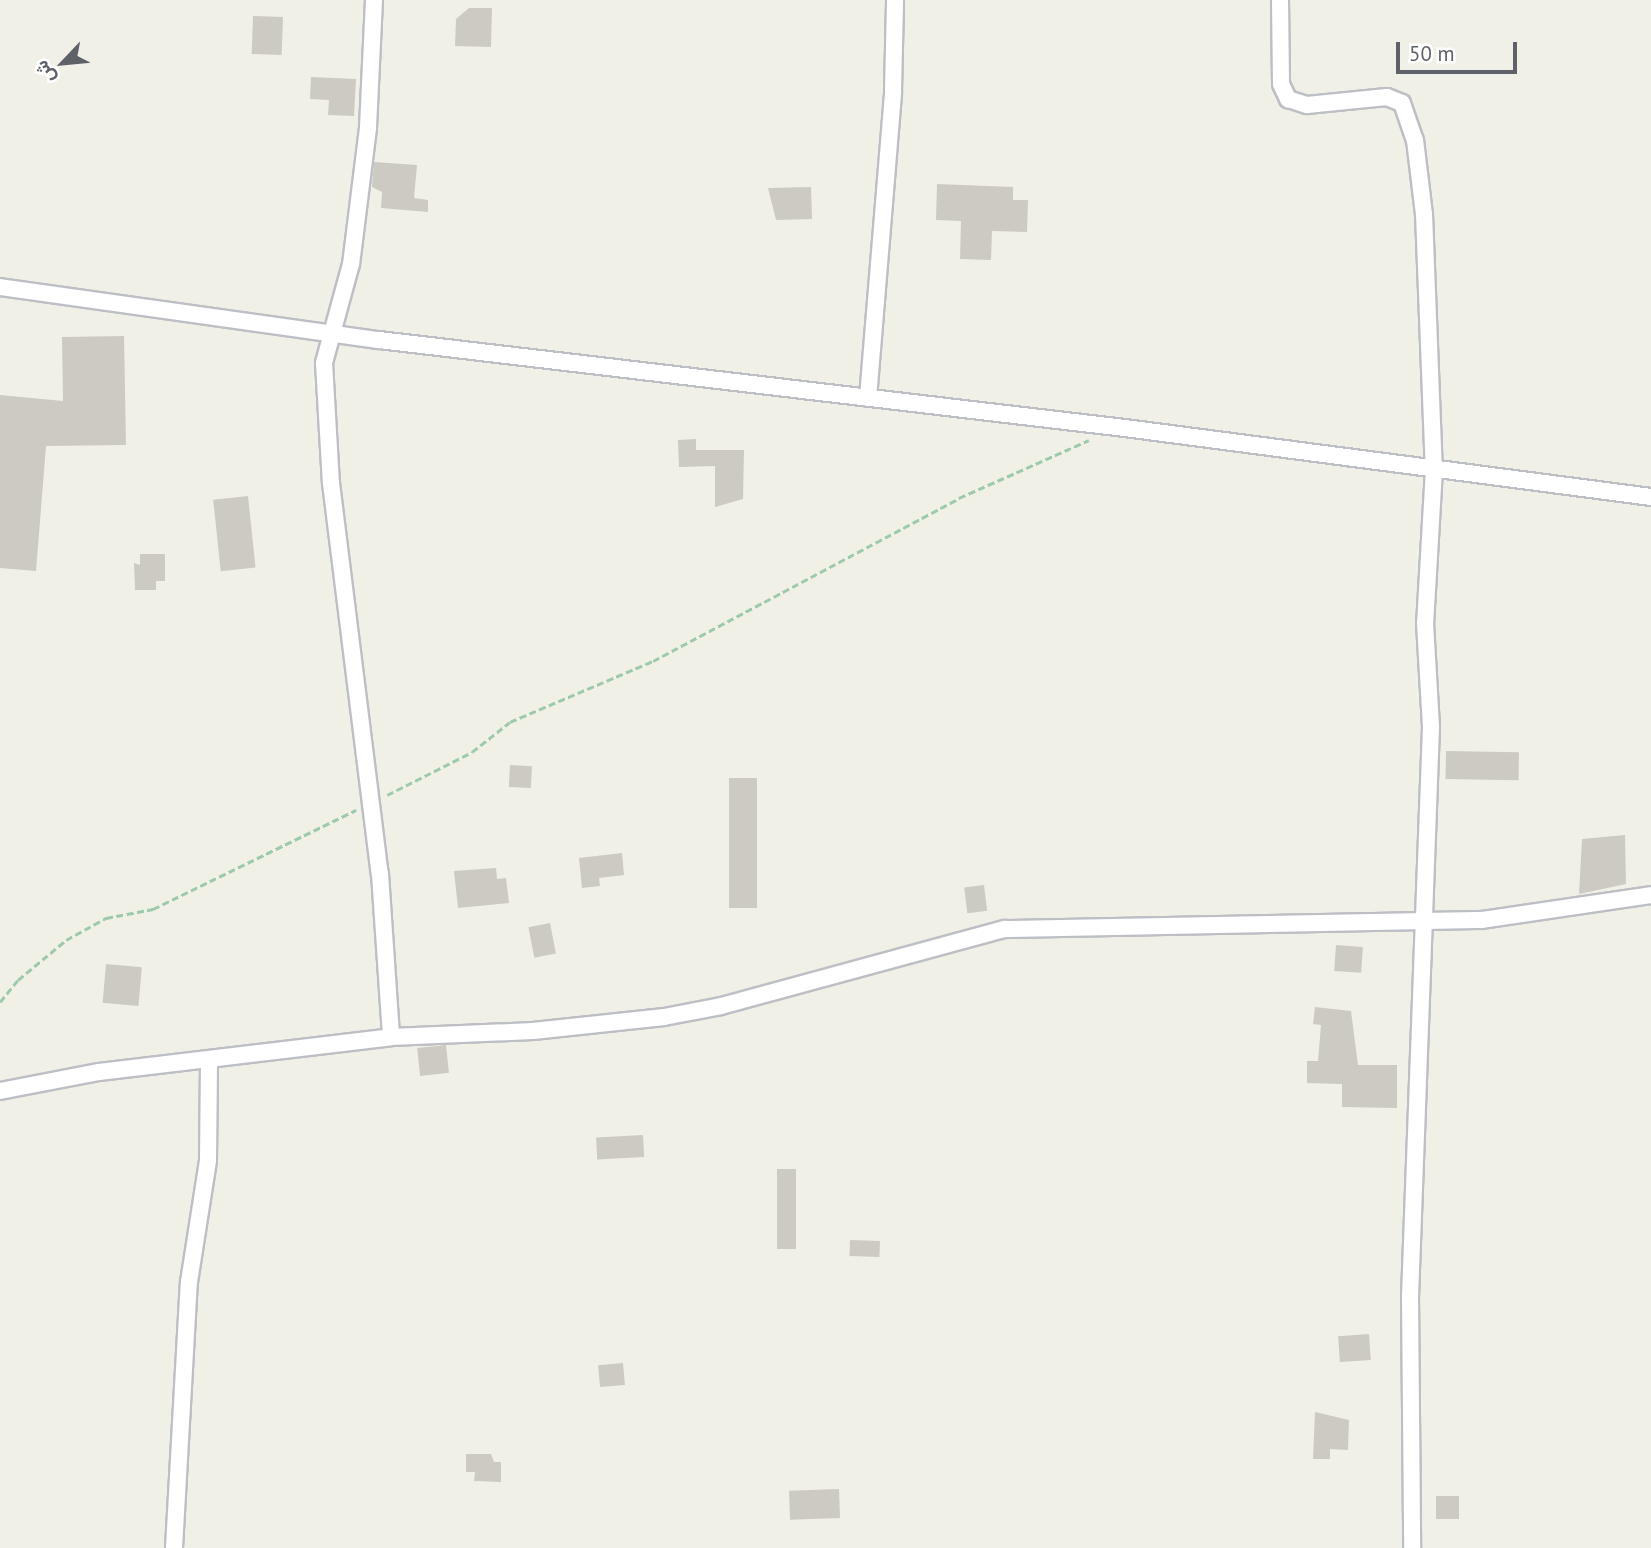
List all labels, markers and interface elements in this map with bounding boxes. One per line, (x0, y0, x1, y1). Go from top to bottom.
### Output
north arrow (28, 28, 98, 98)
scale bar (1399, 28, 1520, 72)
text: 50 m (1409, 40, 1455, 67)
text: ش (28, 57, 60, 88)

